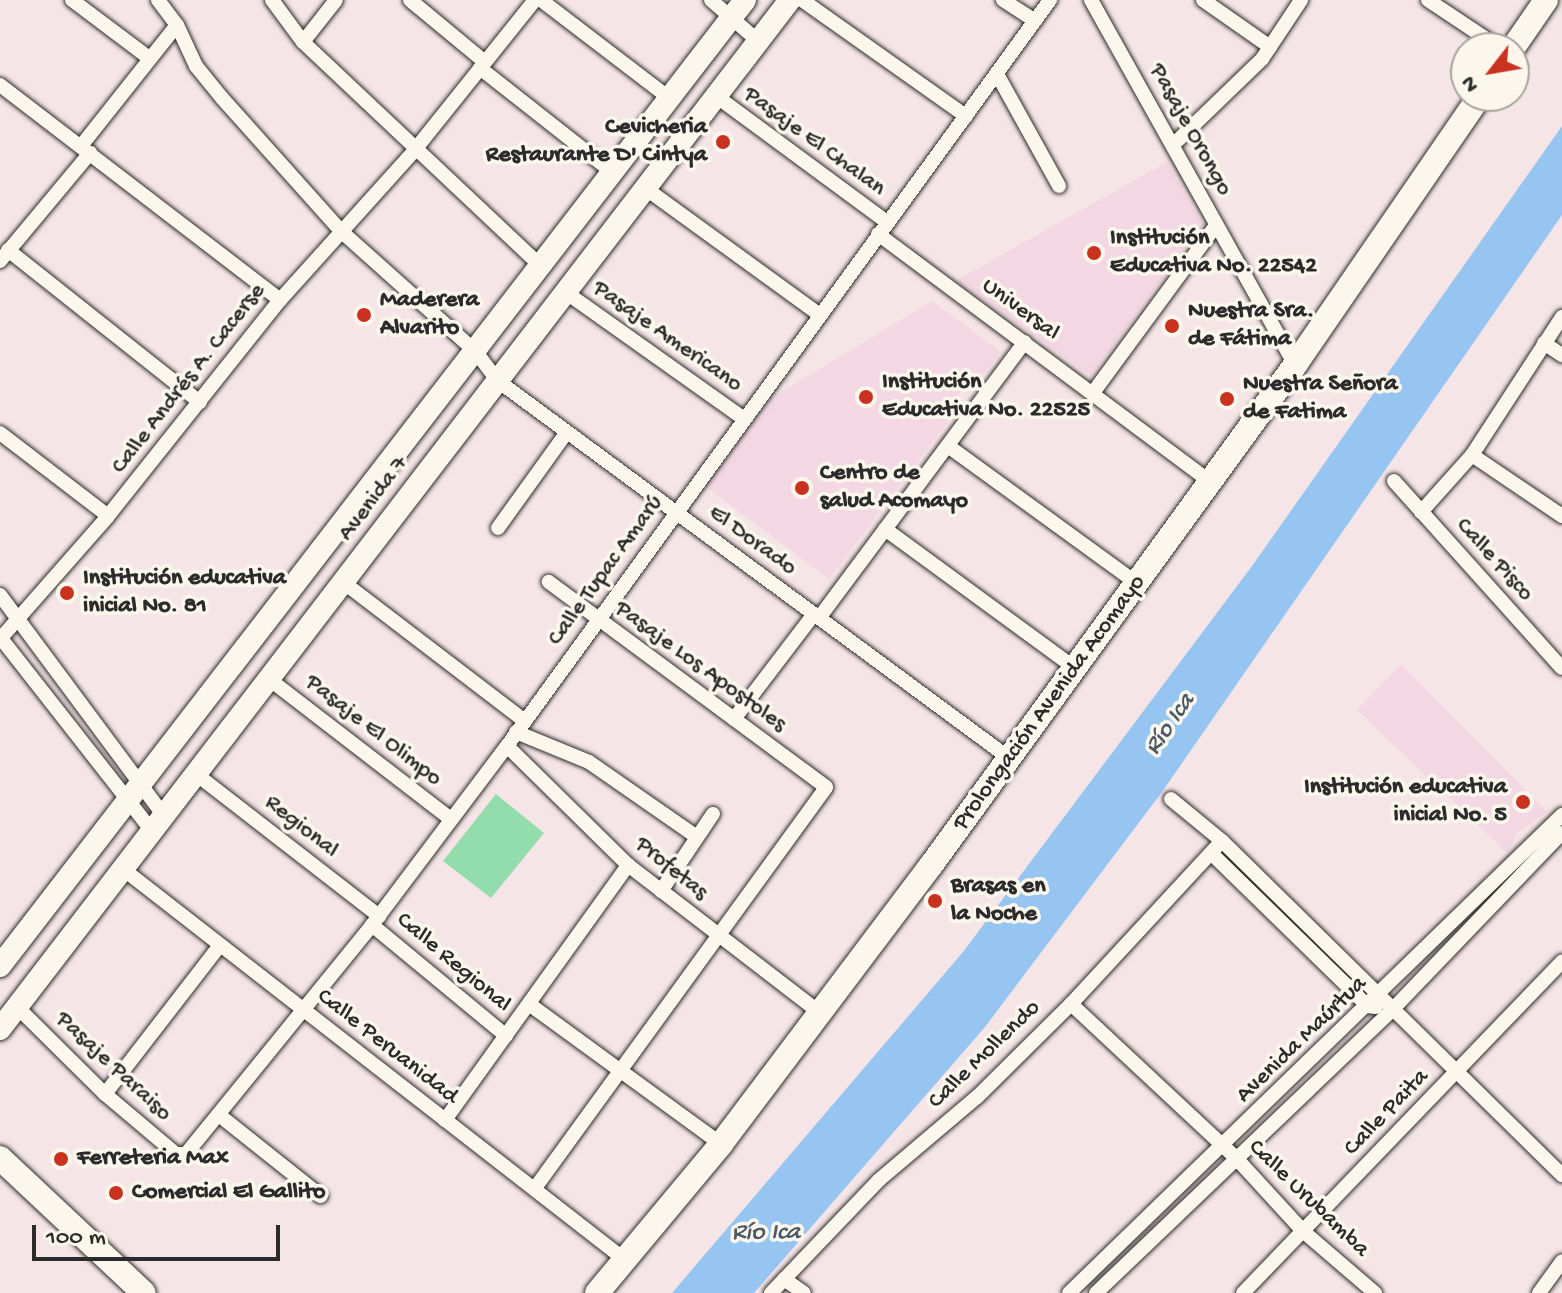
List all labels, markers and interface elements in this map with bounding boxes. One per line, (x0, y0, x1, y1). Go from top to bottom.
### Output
north arrow (1450, 32, 1530, 112)
street label: Pasaje Orongo (1142, 59, 1238, 201)
text: N (1456, 70, 1486, 96)
street label: Pasaje El Chalan (737, 81, 891, 203)
place label: Cevicheria Restaurante D' Cintya (486, 114, 707, 170)
marker: Cevicheria Restaurante D' Cintya (714, 133, 732, 151)
place label: Institución Educativa No. 22542 (1110, 225, 1317, 281)
marker: Institución Educativa No. 22542 (1085, 244, 1103, 262)
street label: Universal (975, 272, 1065, 348)
street label: Pasaje Americano (586, 275, 748, 399)
street label: Calle Andrés A. Cacerse (106, 278, 272, 480)
place label: Maderera Alvarito (380, 287, 479, 343)
place label: Nuestra Sra. de Fátima (1188, 298, 1314, 354)
marker: Maderera Alvarito (355, 306, 373, 324)
marker: Nuestra Sra. de Fátima (1163, 317, 1181, 335)
place label: Institución Educativa No. 22525 (882, 369, 1090, 425)
place label: Nuestra Señora de Fatima (1243, 371, 1398, 427)
marker: Institución Educativa No. 22525 (857, 388, 875, 406)
marker: Nuestra Señora de Fatima (1218, 390, 1236, 408)
street label: Avenida 7 (333, 451, 415, 547)
place label: Centro de salud Acomayo (820, 460, 968, 516)
marker: Centro de salud Acomayo (791, 477, 813, 499)
street label: Calle Tupac Amarú (542, 490, 670, 652)
street label: El Dorado (702, 499, 802, 583)
street label: Calle Pisco (1449, 512, 1539, 608)
place label: Institución educativa inicial No. 81 (83, 565, 286, 621)
street label: Prolongación Avenida Acomayo (947, 569, 1153, 837)
marker: Institución educativa inicial No. 81 (58, 584, 76, 602)
street label: Pasaje Los Apostoles (608, 595, 792, 739)
street label: Pasaje El Olimpo (299, 669, 447, 793)
water label: Río Ica (1139, 688, 1203, 762)
place label: Institución educativa inicial No. 5 (1304, 774, 1507, 830)
street label: Regional (258, 789, 344, 865)
marker: Institución educativa inicial No. 5 (1514, 793, 1532, 811)
street label: Profetas (629, 831, 713, 907)
place label: Brasas en la Noche (951, 873, 1046, 929)
marker: Brasas en la Noche (926, 892, 944, 910)
street label: Calle Regional (390, 907, 516, 1019)
street label: Avenida Maúrtua (1231, 970, 1373, 1110)
street label: Calle Peruanidad (310, 983, 464, 1111)
street label: Calle Mollendo (923, 994, 1047, 1116)
street label: Pasaje Paraiso (49, 1006, 177, 1128)
street label: Calle Paita (1338, 1063, 1436, 1163)
street label: Calle Urubamba (1241, 1134, 1375, 1264)
place label: Ferreteria Max (77, 1145, 229, 1173)
marker: Ferreteria Max (52, 1150, 70, 1168)
place label: Comercial El Gallito (132, 1179, 325, 1207)
marker: Comercial El Gallito (107, 1184, 125, 1202)
scale bar (36, 1209, 284, 1259)
water label: Río Ica (732, 1218, 800, 1250)
text: 100 m (46, 1224, 106, 1253)

